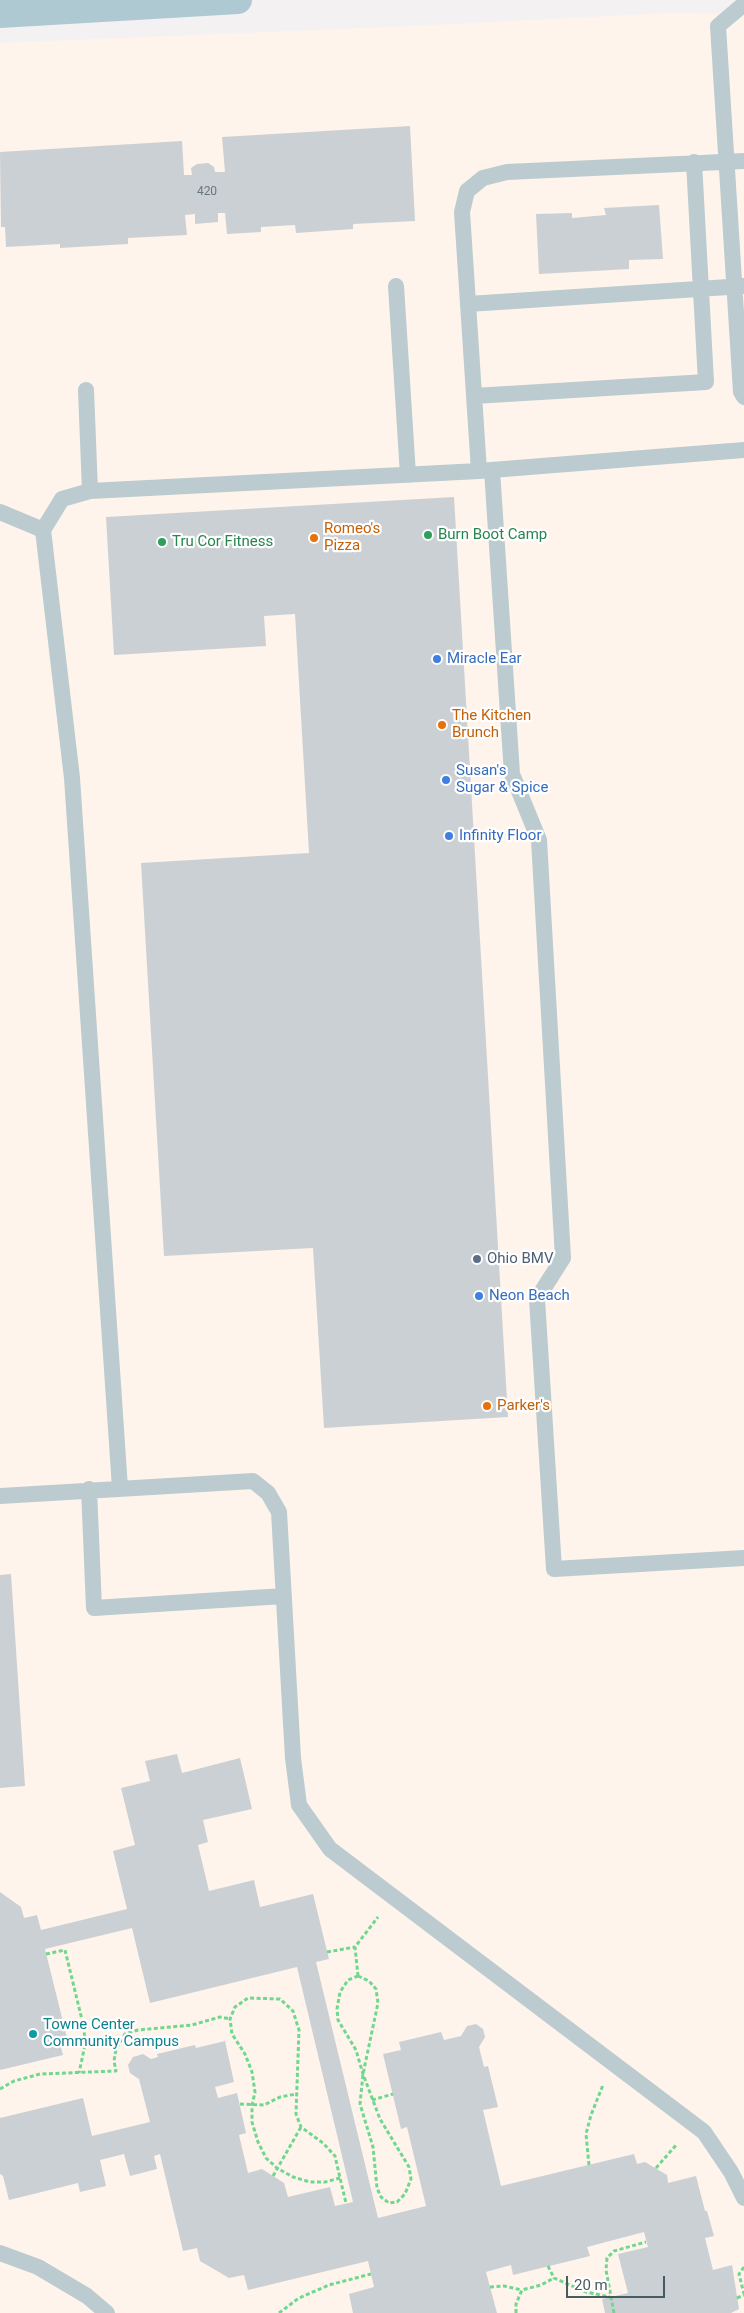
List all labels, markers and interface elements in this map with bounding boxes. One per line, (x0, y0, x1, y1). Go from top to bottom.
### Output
house number: 420 (197, 185, 217, 199)
place label: Romeo's Pizza (324, 520, 380, 555)
place label: Burn Boot Camp (438, 526, 547, 544)
marker: Burn Boot Camp (422, 529, 434, 541)
marker: Romeo's Pizza (308, 532, 320, 544)
place label: Tru Cor Fitness (172, 533, 273, 551)
marker: Tru Cor Fitness (156, 536, 168, 548)
place label: Miracle Ear (447, 650, 522, 668)
marker: Miracle Ear (431, 653, 443, 665)
place label: The Kitchen Brunch (452, 707, 531, 742)
marker: The Kitchen Brunch (436, 719, 448, 731)
place label: Susan's Sugar & Spice (456, 762, 548, 797)
marker: Susan's Sugar & Spice (440, 774, 452, 786)
place label: Infinity Floor (459, 827, 541, 845)
marker: Infinity Floor (443, 830, 455, 842)
place label: Ohio BMV (487, 1250, 553, 1268)
marker: Ohio BMV (471, 1253, 483, 1265)
place label: Neon Beach (489, 1287, 570, 1305)
marker: Neon Beach (473, 1290, 485, 1302)
place label: Parker's (497, 1397, 550, 1415)
marker: Parker's (481, 1400, 493, 1412)
place label: Towne Center Community Campus (43, 2016, 179, 2051)
marker: Towne Center Community Campus (27, 2028, 39, 2040)
scale bar (569, 2266, 668, 2298)
text: 20 m (574, 2276, 608, 2294)

